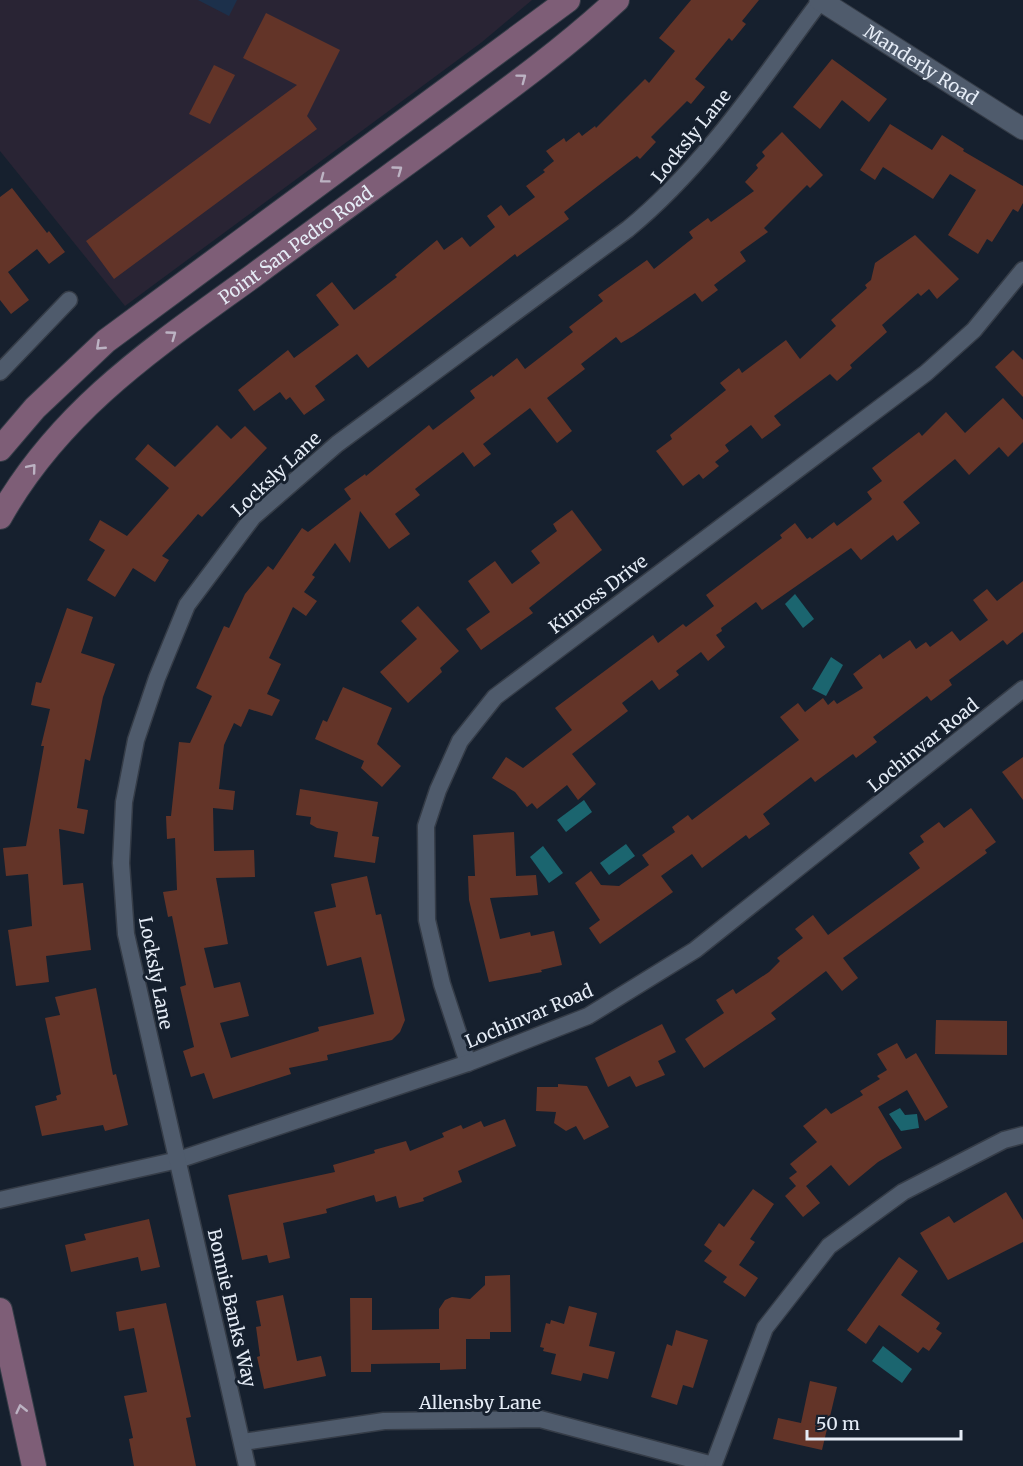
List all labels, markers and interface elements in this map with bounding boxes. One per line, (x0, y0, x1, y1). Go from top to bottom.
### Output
street label: Manderly Road (860, 19, 983, 109)
one-way arrow (515, 75, 526, 86)
street label: Locksly Lane (646, 84, 736, 188)
one-way arrow (391, 166, 402, 177)
one-way arrow (319, 172, 330, 183)
street label: Point San Pedro Road (214, 181, 377, 309)
one-way arrow (166, 331, 177, 342)
one-way arrow (97, 339, 108, 350)
street label: Locksly Lane (226, 427, 326, 521)
one-way arrow (25, 464, 36, 475)
street label: Kinross Drive (544, 549, 652, 639)
street label: Lochinvar Road (863, 693, 983, 797)
street label: Locksly Lane (134, 915, 178, 1031)
street label: Lochinvar Road (462, 979, 596, 1053)
street label: Bonnie Banks Way (203, 1227, 262, 1390)
street label: Allensby Lane (418, 1391, 541, 1414)
scale bar (807, 1403, 962, 1441)
one-way arrow (16, 1404, 29, 1414)
text: 50 m (816, 1412, 860, 1435)

